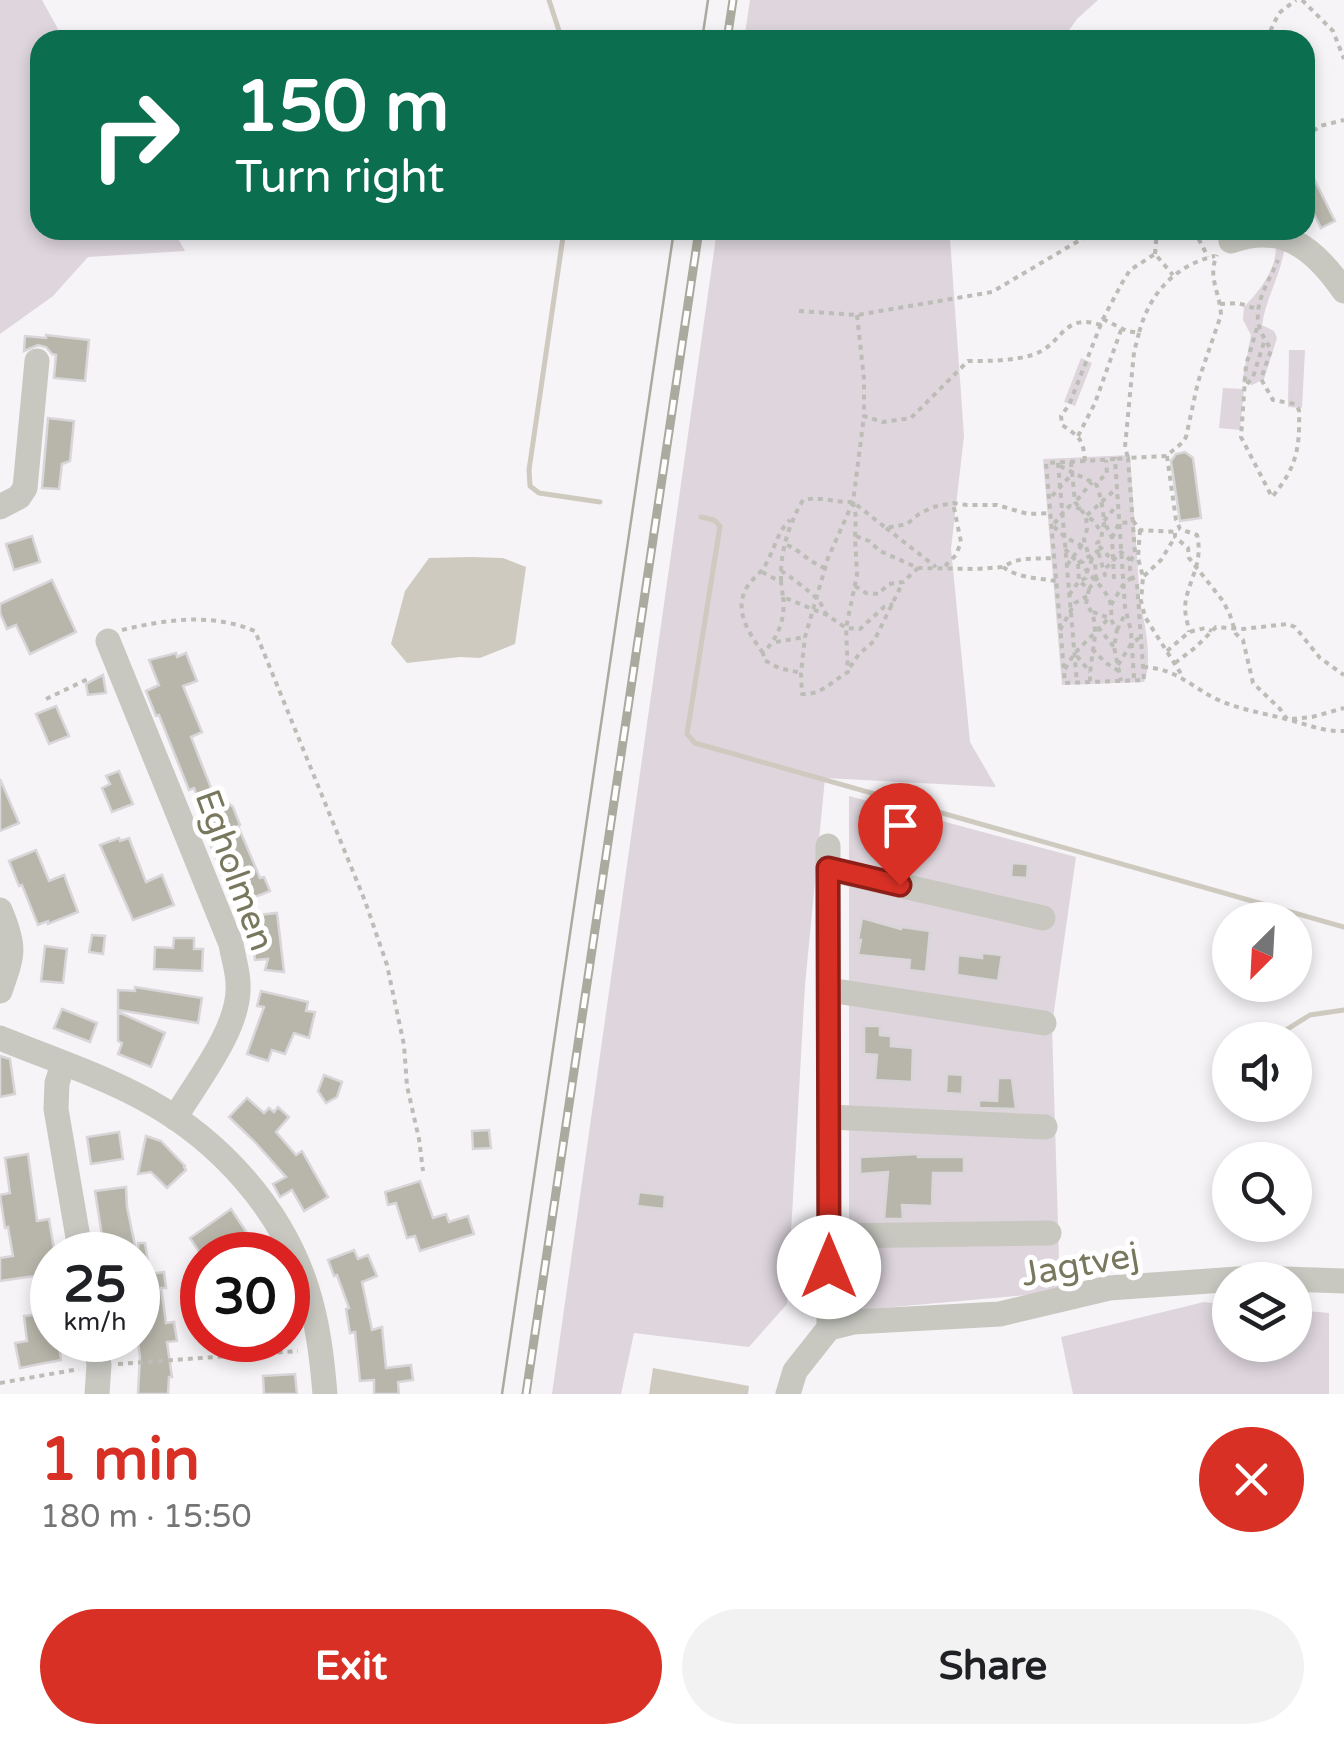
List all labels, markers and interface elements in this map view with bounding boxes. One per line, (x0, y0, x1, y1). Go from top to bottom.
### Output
text: 150 m (235, 66, 449, 150)
icon: right (70, 70, 200, 200)
text: Turn right (235, 151, 444, 205)
pin (858, 783, 943, 886)
street label: Egholmen (186, 784, 283, 957)
icon: arrive (873, 798, 928, 853)
north arrow (1212, 902, 1312, 1002)
map controls (1212, 902, 1312, 1362)
button: sound (1212, 1022, 1312, 1122)
button: search (1212, 1142, 1312, 1242)
position arrow (777, 1215, 881, 1319)
speed limit sign: 30 (180, 1232, 310, 1362)
street label: Jagtvej (1018, 1234, 1142, 1296)
text: 25 (64, 1255, 126, 1315)
button: layers (1212, 1262, 1312, 1362)
text: km/h (64, 1307, 126, 1337)
text: 1 min (40, 1424, 200, 1496)
button: close (1199, 1427, 1304, 1532)
text: 180 m · 15:50 (40, 1498, 252, 1536)
button: Exit (40, 1609, 662, 1724)
button: Share (682, 1609, 1304, 1724)

